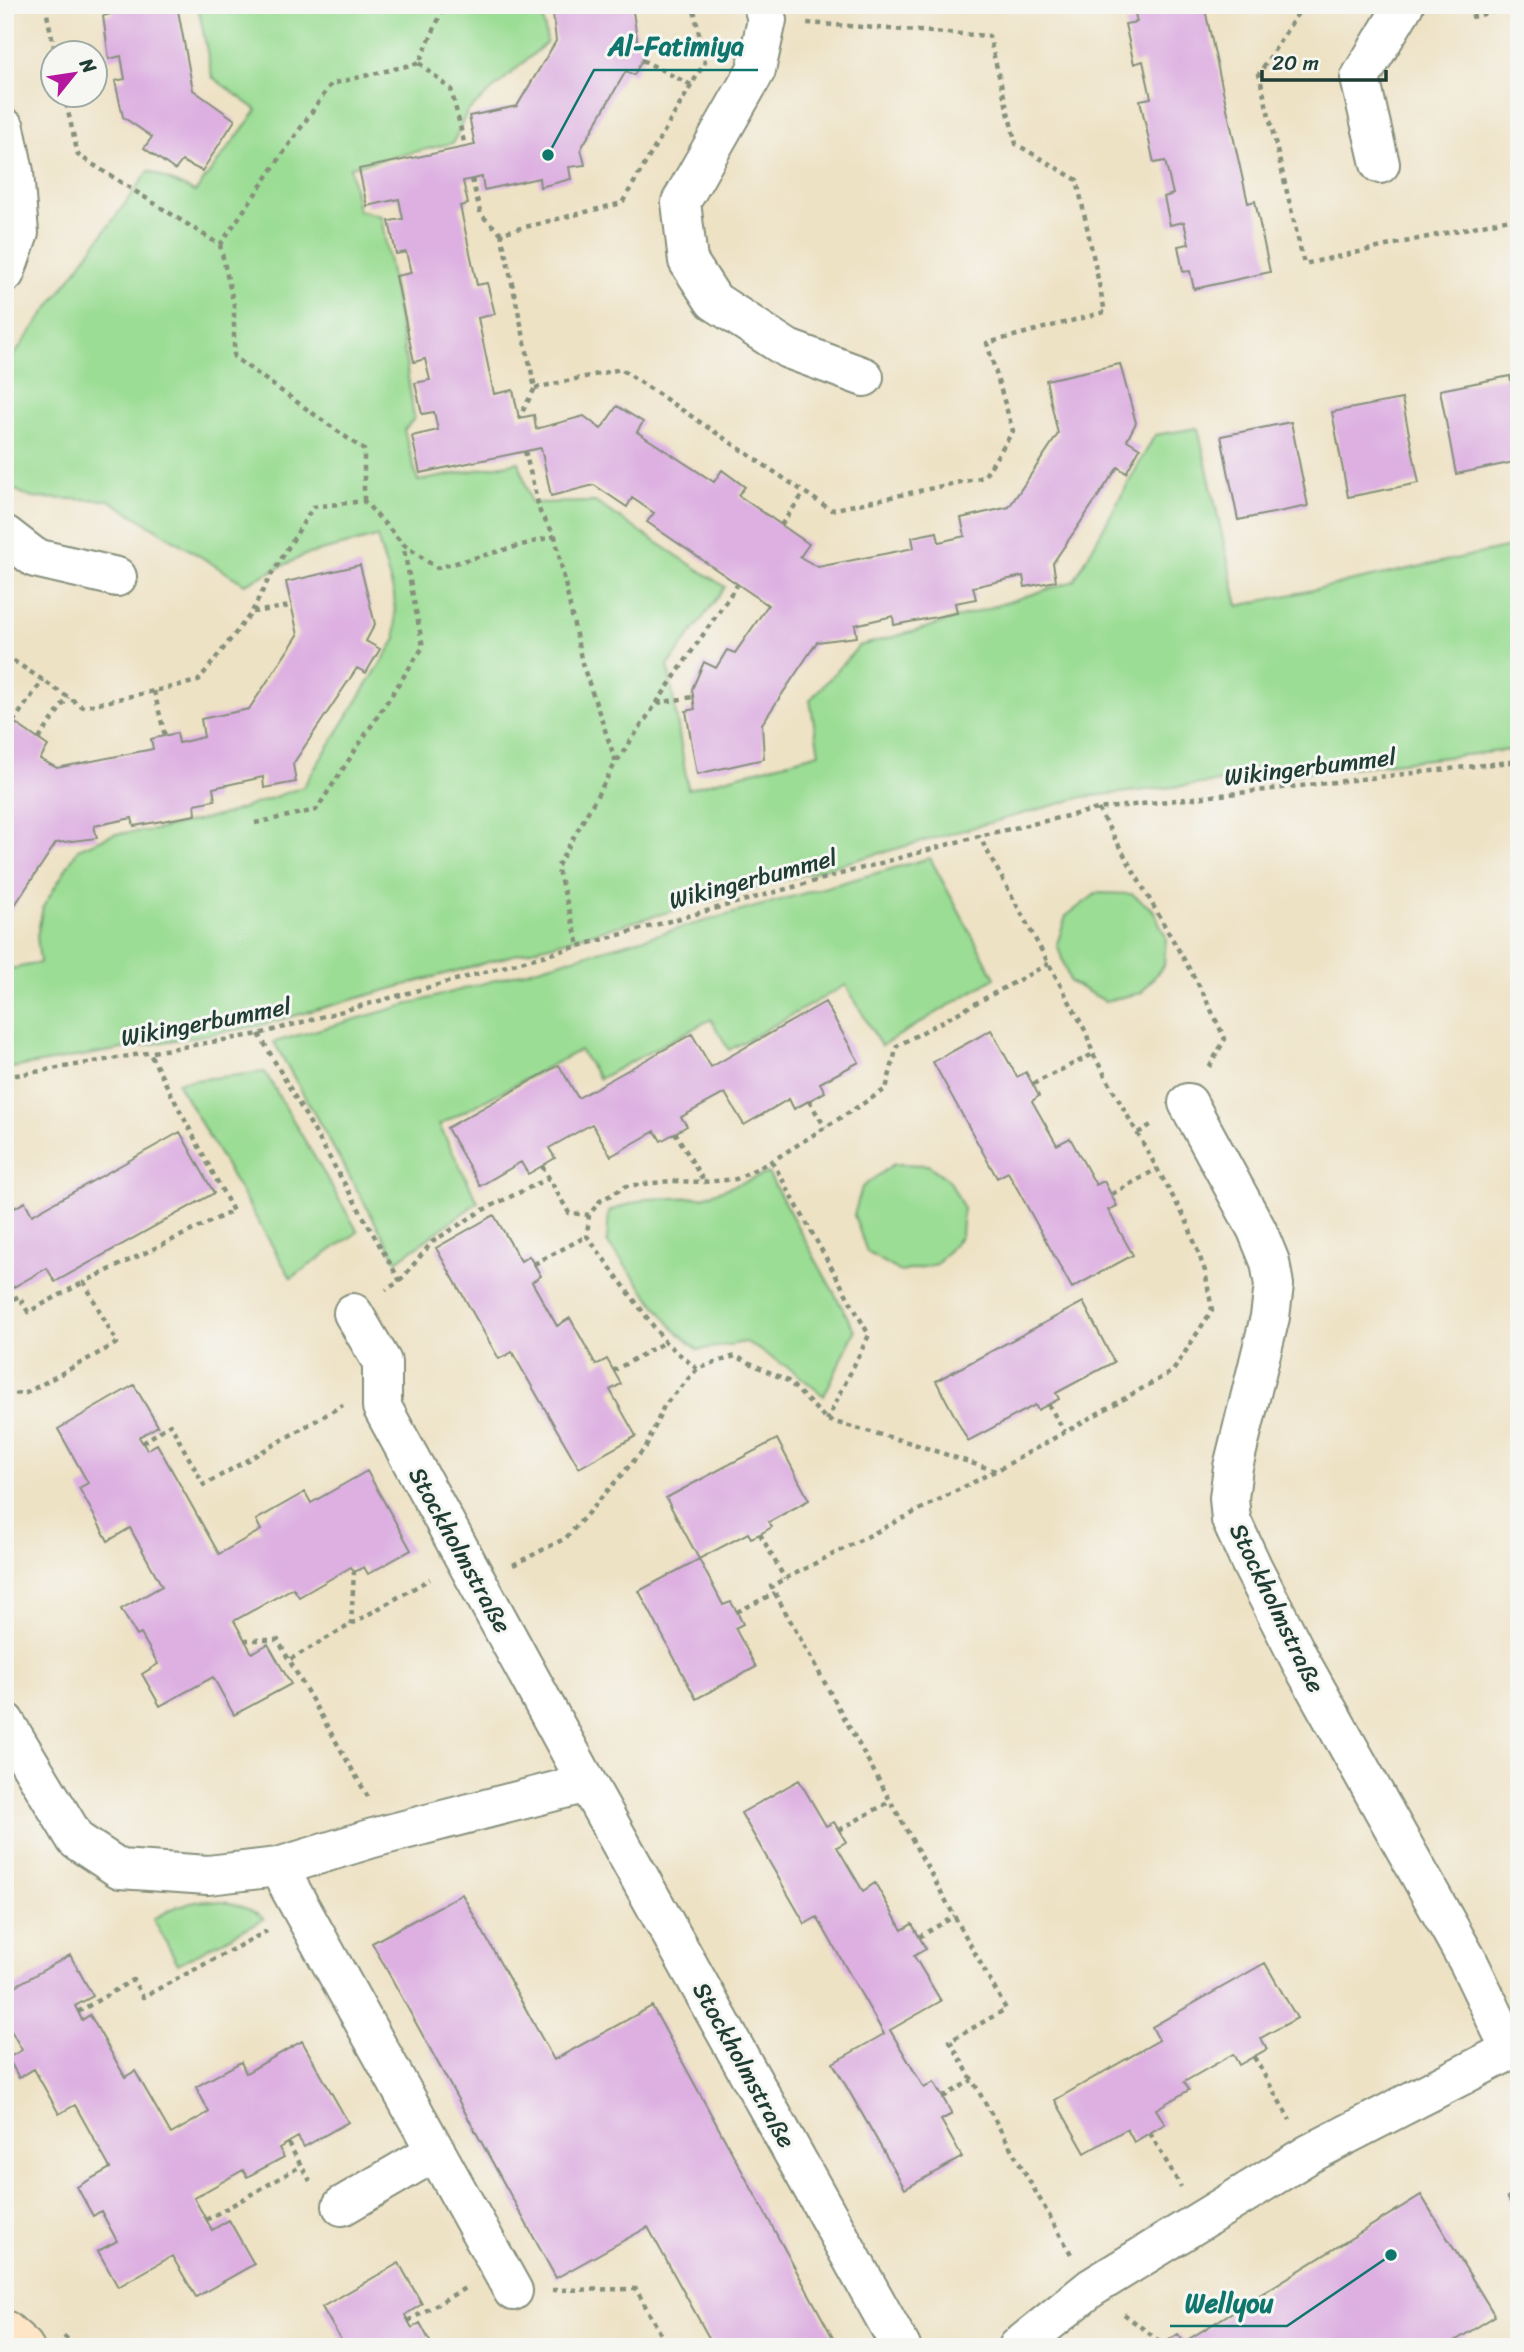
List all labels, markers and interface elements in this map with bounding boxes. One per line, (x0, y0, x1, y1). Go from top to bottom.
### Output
callout: Al-Fatimiya (594, 23, 758, 70)
text: Al-Fatimiya (607, 23, 744, 69)
north arrow (38, 38, 108, 108)
scale bar (1262, 38, 1386, 82)
text: 20 m (1272, 44, 1319, 82)
text: N (70, 51, 106, 80)
street label: Wikingerbummel (1222, 735, 1399, 798)
street label: Wikingerbummel (664, 836, 843, 922)
street label: Wikingerbummel (117, 985, 296, 1059)
street label: Stockholmstraße (397, 1459, 523, 1641)
street label: Stockholmstraße (1218, 1516, 1336, 1700)
street label: Stockholmstraße (681, 1974, 807, 2156)
callout: Wellyou (1170, 2279, 1287, 2326)
text: Wellyou (1185, 2280, 1274, 2326)

